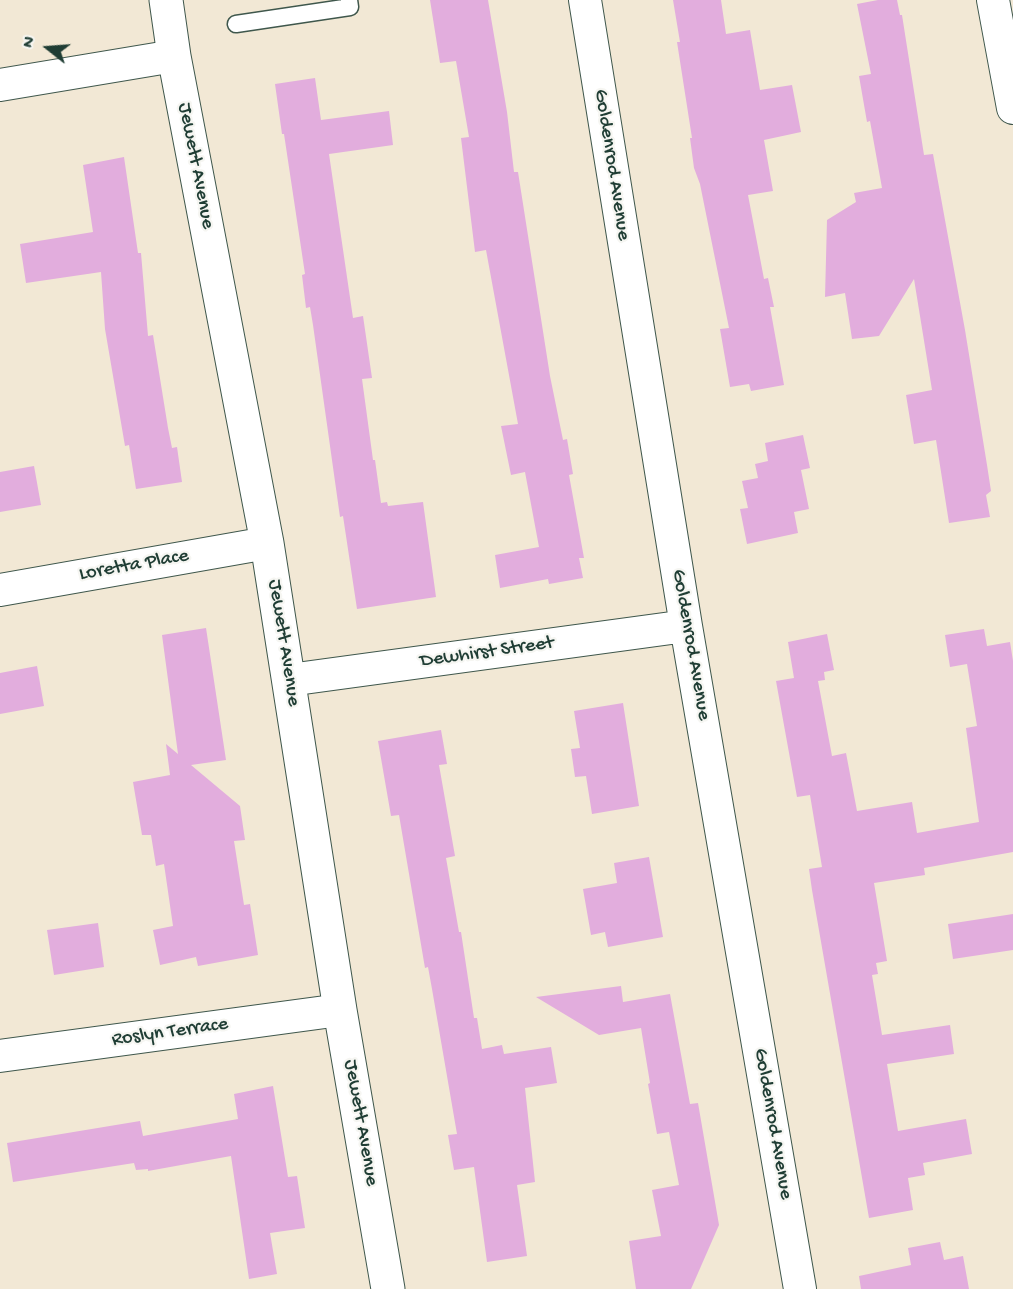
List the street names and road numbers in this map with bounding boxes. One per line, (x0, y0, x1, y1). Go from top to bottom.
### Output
street label: Goldenrod Avenue (587, 88, 635, 242)
street label: Jewett Avenue (171, 101, 219, 231)
street label: Loretta Place (77, 545, 191, 587)
street label: Goldenrod Avenue (665, 568, 715, 722)
street label: Jewett Avenue (261, 578, 305, 708)
street label: Dewhirst Street (419, 632, 555, 674)
street label: Roslyn Terrace (110, 1013, 230, 1053)
street label: Goldenrod Avenue (747, 1047, 797, 1201)
street label: Jewett Avenue (337, 1058, 383, 1188)

